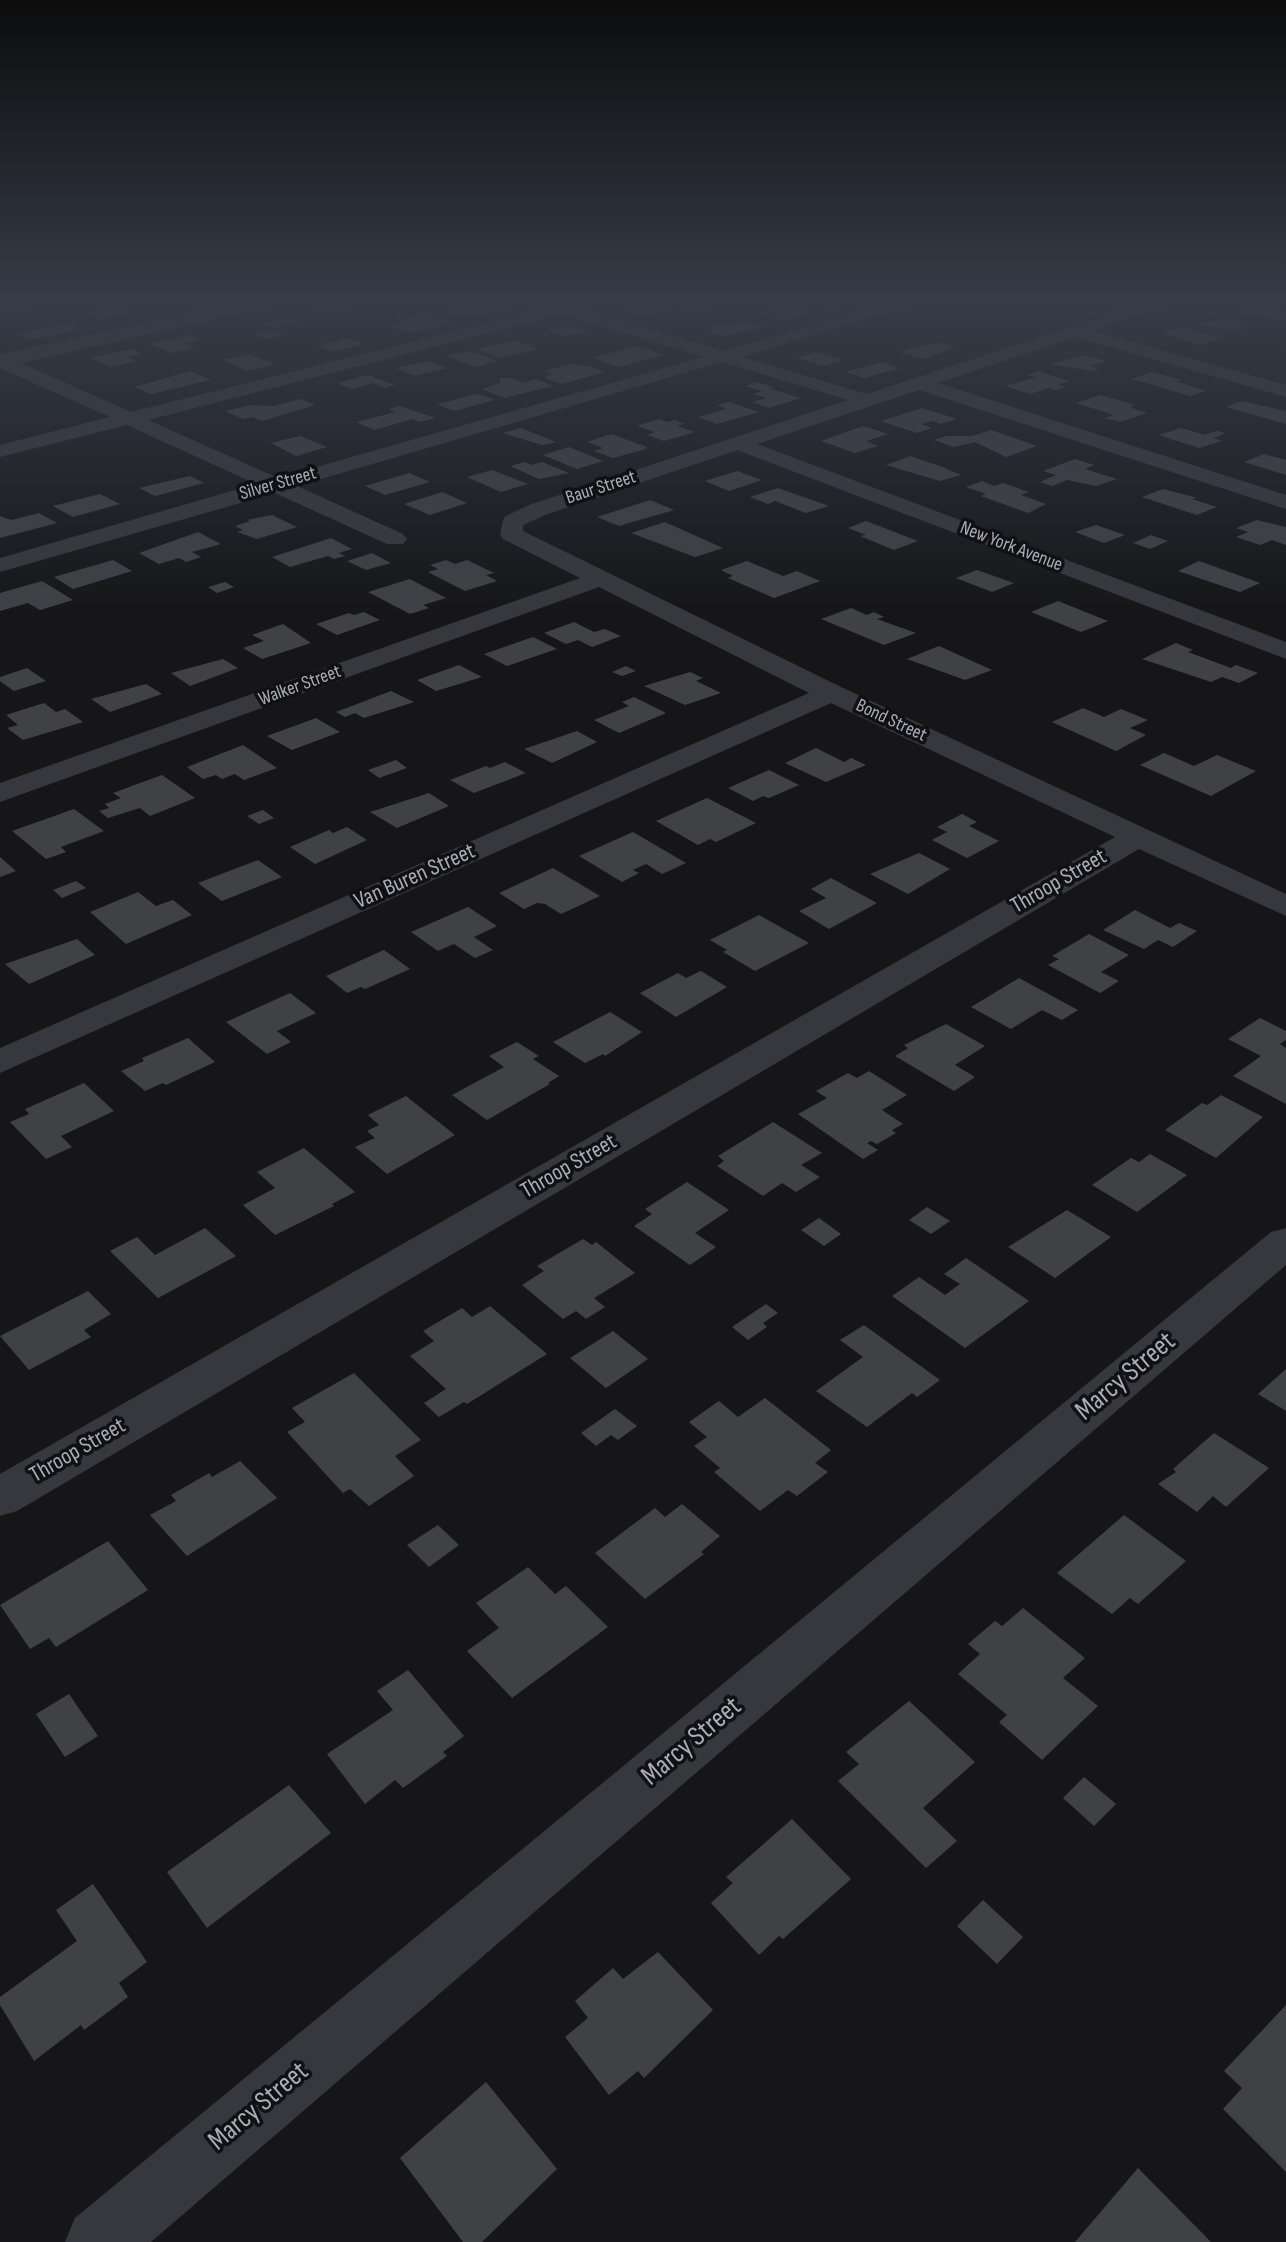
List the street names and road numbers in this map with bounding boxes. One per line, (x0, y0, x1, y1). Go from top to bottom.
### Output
street label: Silver Street (237, 462, 319, 506)
street label: Baur Street (563, 466, 639, 510)
street label: New York Avenue (957, 517, 1065, 577)
street label: Walker Street (256, 661, 344, 711)
street label: Bond Street (852, 695, 930, 747)
street label: Van Buren Street (350, 838, 480, 916)
street label: Throop Street (1006, 844, 1112, 920)
street label: Throop Street (516, 1129, 622, 1205)
street label: Marcy Street (1069, 1325, 1183, 1429)
street label: Throop Street (25, 1413, 131, 1489)
street label: Marcy Street (635, 1690, 749, 1794)
street label: Marcy Street (202, 2055, 316, 2159)

